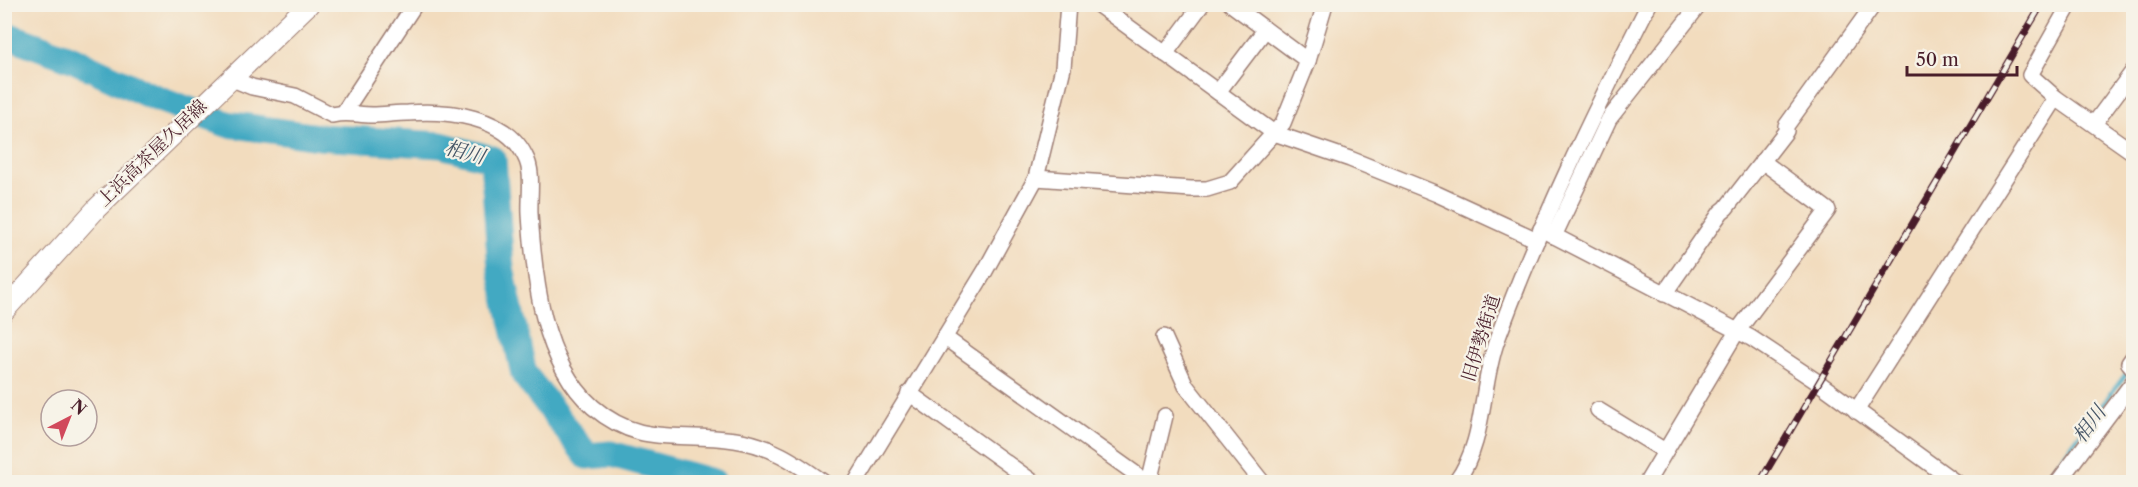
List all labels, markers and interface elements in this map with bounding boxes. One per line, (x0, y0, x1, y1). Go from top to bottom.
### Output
scale bar (1907, 39, 2016, 77)
text: 50 m (1916, 49, 1959, 71)
street label: 上浜高茶屋久居線 (93, 95, 211, 211)
water label: 相川 (443, 135, 489, 169)
street label: 旧伊勢街道 (1457, 292, 1505, 384)
north arrow (39, 388, 99, 448)
text: N (67, 395, 91, 419)
water label: 相川 (2067, 399, 2112, 447)

